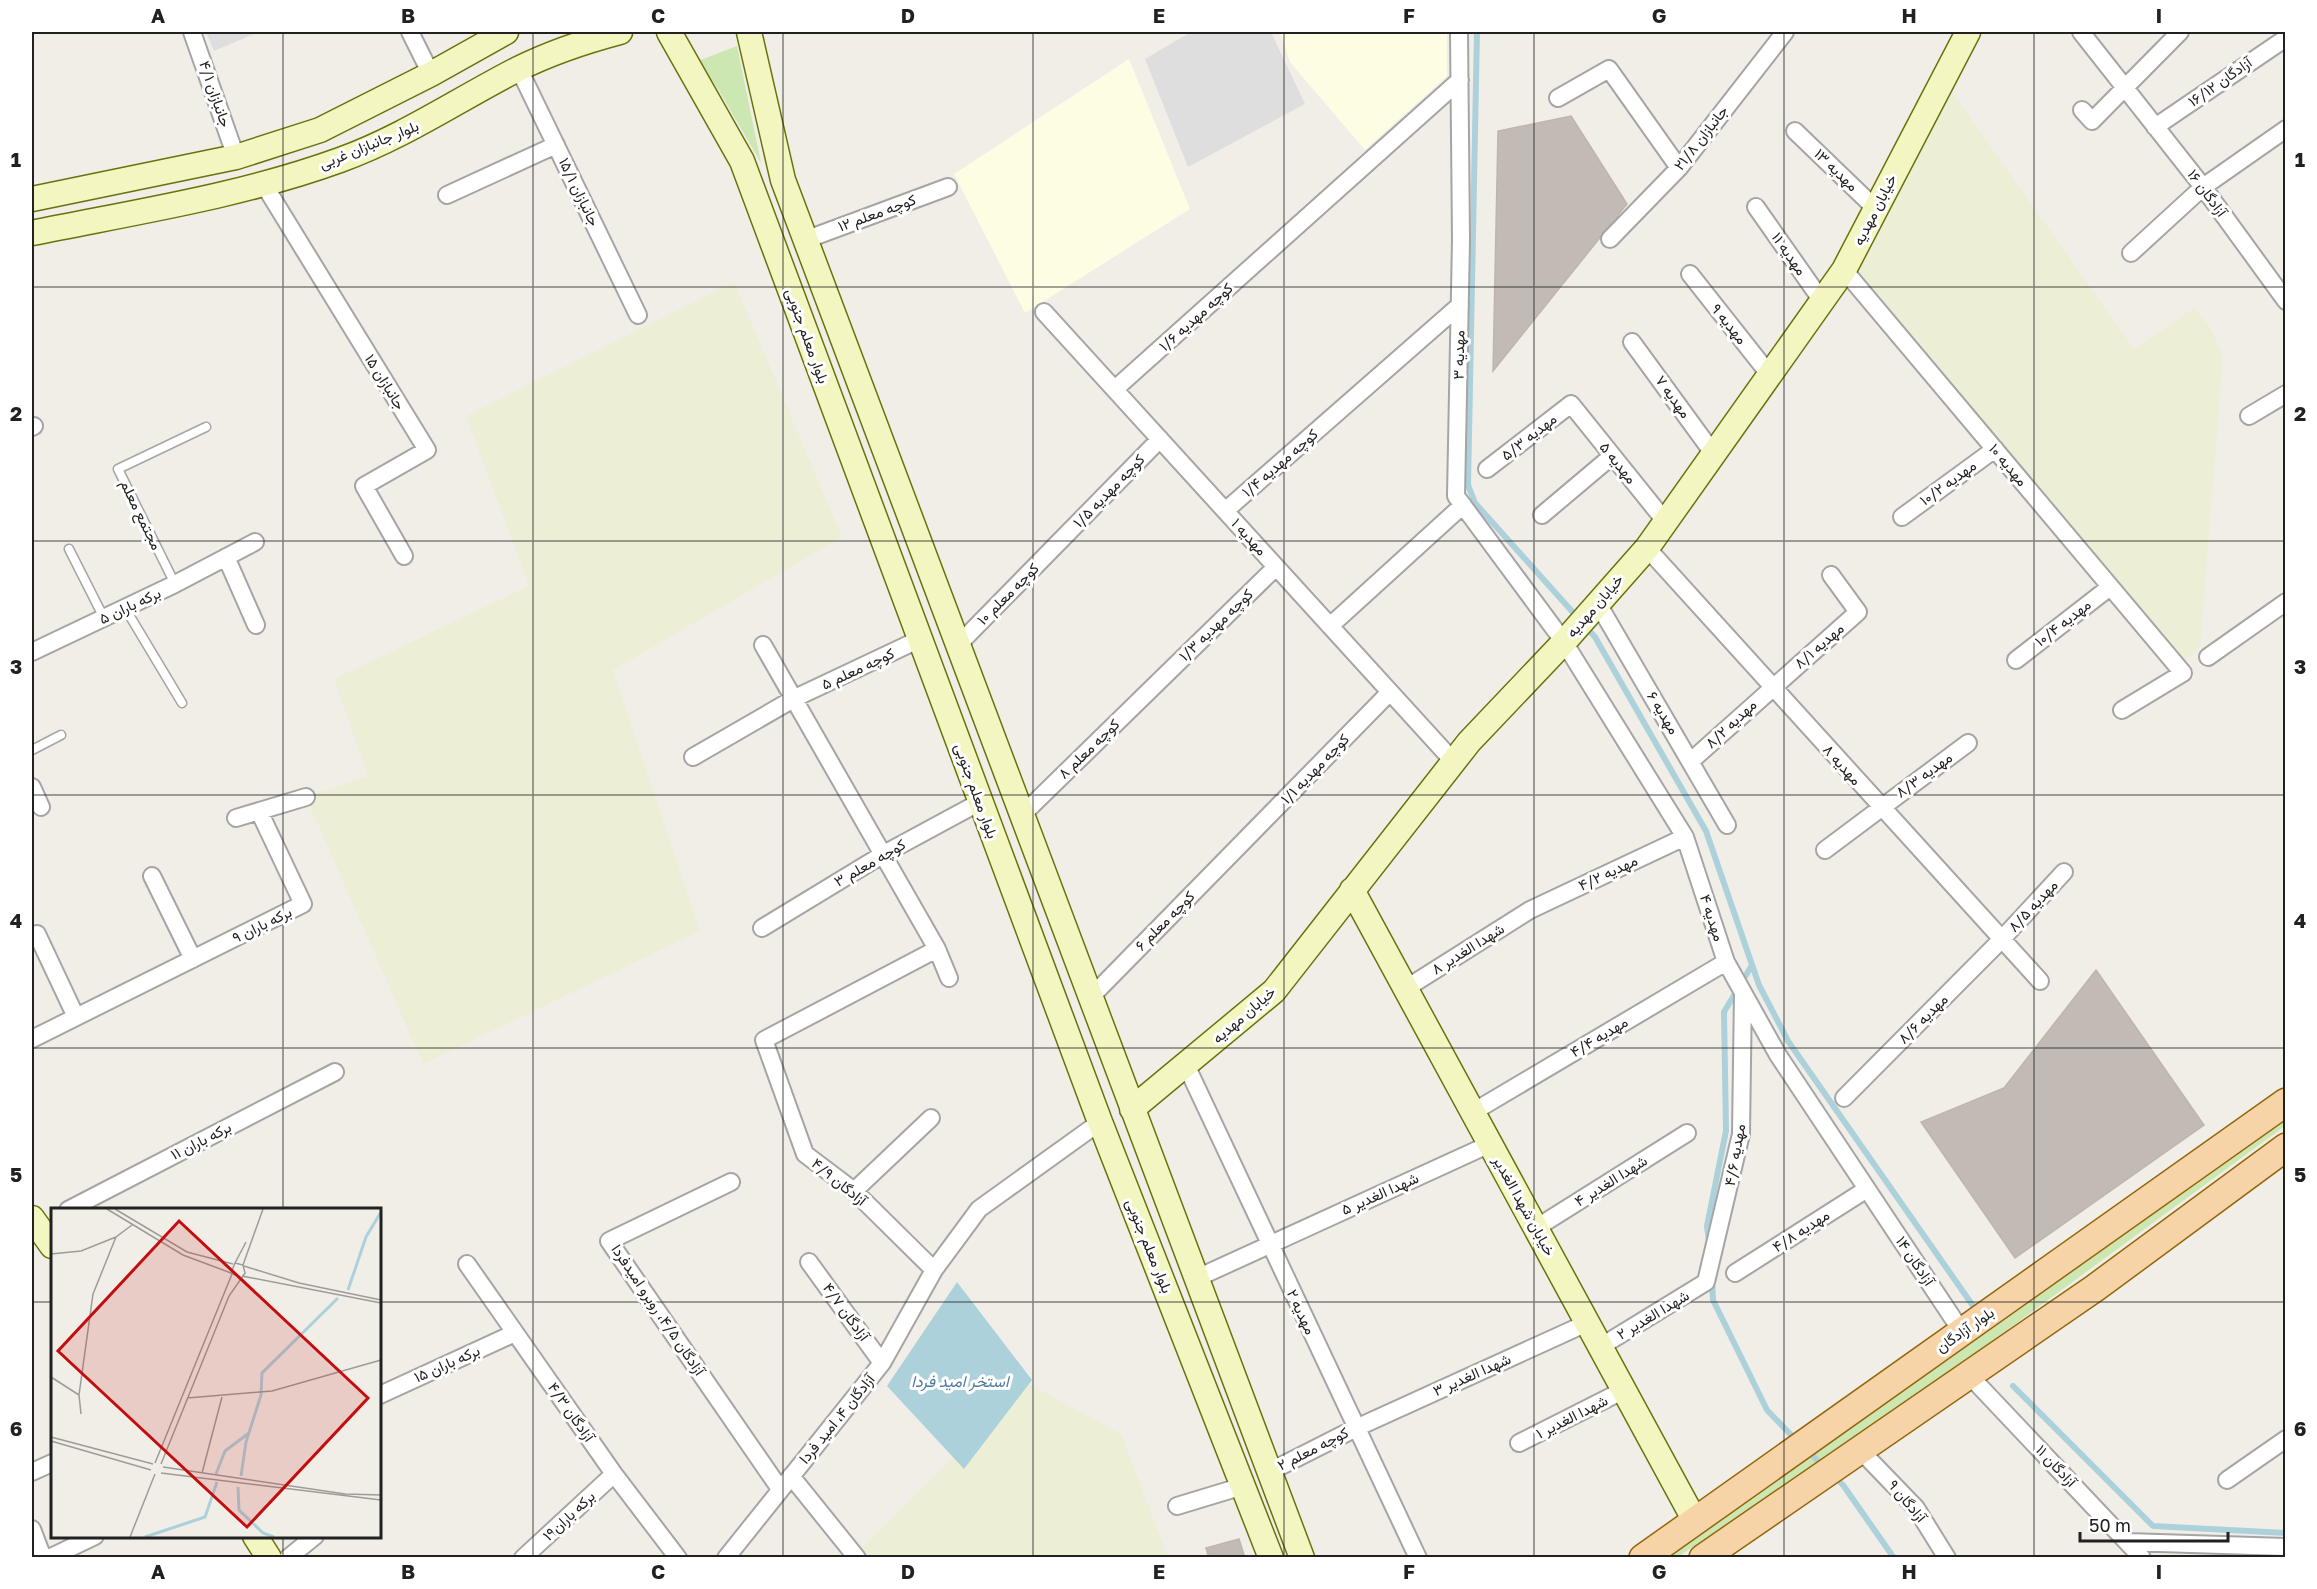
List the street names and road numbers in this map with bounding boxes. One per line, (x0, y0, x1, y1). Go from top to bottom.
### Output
street label: آزادگان ۱۶/۱۲ (2184, 52, 2257, 110)
street label: جانبازان ۴/۱ (195, 58, 236, 130)
street label: جانبازان ۲۱/۸ (1669, 101, 1732, 174)
street label: بلوار جانبازان غربی (316, 116, 422, 174)
street label: مهدیه ۱۳ (1810, 144, 1862, 195)
street label: جانبازان ۱۵/۱ (555, 155, 604, 229)
street label: آزادگان ۱۶ (2184, 165, 2232, 221)
street label: خیابان مهدیه (1848, 171, 1901, 249)
street label: کوچه معلم ۱۲ (835, 190, 919, 236)
street label: مهدیه ۱۱ (1768, 228, 1811, 279)
street label: کوچه مهدیه ۱/۶ (1155, 278, 1238, 356)
street label: بلوار معلم جنوبی (780, 286, 834, 386)
street label: مهدیه ۹ (1707, 299, 1752, 348)
street label: مهدیه ۳ (1449, 330, 1468, 380)
street label: جانبازان ۱۵ (361, 350, 410, 413)
street label: مهدیه ۷ (1651, 372, 1695, 422)
street label: مهدیه ۵/۳ (1497, 409, 1560, 464)
street label: کوچه مهدیه ۱/۴ (1238, 424, 1323, 502)
street label: مهدیه ۵ (1596, 438, 1641, 488)
street label: مهدیه ۱۰ (1985, 439, 2032, 490)
street label: کوچه مهدیه ۱/۵ (1069, 450, 1149, 532)
street label: مهدیه ۱۰/۲ (1916, 456, 1980, 509)
street label: مجتمع معلم (114, 477, 167, 554)
street label: مهدیه ۱ (1228, 514, 1271, 559)
street label: کوچه معلم ۱۰ (973, 558, 1044, 629)
street label: خیابان مهدیه (1562, 570, 1627, 641)
street label: برکه باران ۵ (96, 583, 164, 628)
street label: کوچه مهدیه ۱/۳ (1175, 584, 1258, 666)
street label: مهدیه ۱۰/۴ (2031, 595, 2095, 650)
street label: مهدیه ۸/۱ (1790, 619, 1848, 672)
street label: کوچه معلم ۵ (818, 643, 898, 695)
street label: مهدیه ۶ (1643, 688, 1684, 738)
street label: مهدیه ۸/۲ (1701, 695, 1760, 752)
street label: کوچه معلم ۸ (1054, 714, 1124, 783)
street label: کوچه مهدیه ۱/۱ (1276, 729, 1354, 808)
street label: مهدیه ۸ (1819, 740, 1866, 789)
street label: بلوار معلم جنوبی (949, 741, 1003, 841)
street label: مهدیه ۸/۳ (1892, 748, 1956, 802)
street label: کوچه معلم ۳ (831, 834, 910, 892)
street label: مهدیه ۴/۲ (1575, 851, 1640, 895)
street label: مهدیه ۸/۵ (2004, 876, 2062, 936)
street label: کوچه معلم ۶ (1131, 887, 1199, 955)
street label: مهدیه ۴ (1696, 892, 1729, 944)
street label: برکه باران ۹ (229, 902, 295, 947)
street label: شهدا الغدیر ۸ (1428, 919, 1508, 978)
street label: خیابان مهدیه (1208, 982, 1279, 1047)
street label: مهدیه ۸/۶ (1894, 990, 1952, 1048)
street label: مهدیه ۴/۴ (1566, 1012, 1631, 1061)
street label: برکه باران ۱۱ (167, 1117, 234, 1164)
street label: مهدیه ۴/۶ (1720, 1122, 1749, 1187)
street label: شهدا الغدیر ۴ (1571, 1151, 1651, 1210)
street label: خیابان شهدا الغدیر (1489, 1152, 1560, 1259)
street label: آزادگان ۴/۹ (808, 1154, 872, 1211)
street label: شهدا الغدیر ۵ (1338, 1168, 1421, 1219)
street label: بلوار معلم جنوبی (1121, 1196, 1177, 1296)
street label: مهدیه ۴/۸ (1769, 1205, 1833, 1256)
street label: آزادگان ۱۴ (1892, 1232, 1940, 1290)
street label: آزادگان ۴/۵، روبرو امیدفردا (607, 1241, 710, 1380)
street label: آزادگان ۴/۷ (819, 1279, 875, 1346)
street label: شهدا الغدیر ۲ (1613, 1285, 1693, 1344)
street label: مهدیه ۲ (1283, 1286, 1320, 1337)
street label: بلوار آزادگان (1932, 1303, 1998, 1357)
street label: برکه باران ۱۵ (411, 1341, 483, 1386)
street label: شهدا الغدیر ۳ (1430, 1349, 1514, 1400)
street label: آزادگان ۴، امید فردا (795, 1369, 879, 1467)
street label: آزادگان ۴/۳ (544, 1378, 600, 1446)
street label: شهدا الغدیر ۱ (1533, 1390, 1611, 1443)
street label: کوچه معلم ۲ (1274, 1422, 1352, 1475)
street label: آزادگان ۱۱ (2032, 1440, 2082, 1492)
street label: آزادگان ۹ (1884, 1475, 1932, 1527)
street label: برکه باران۱۹ (539, 1487, 599, 1545)

